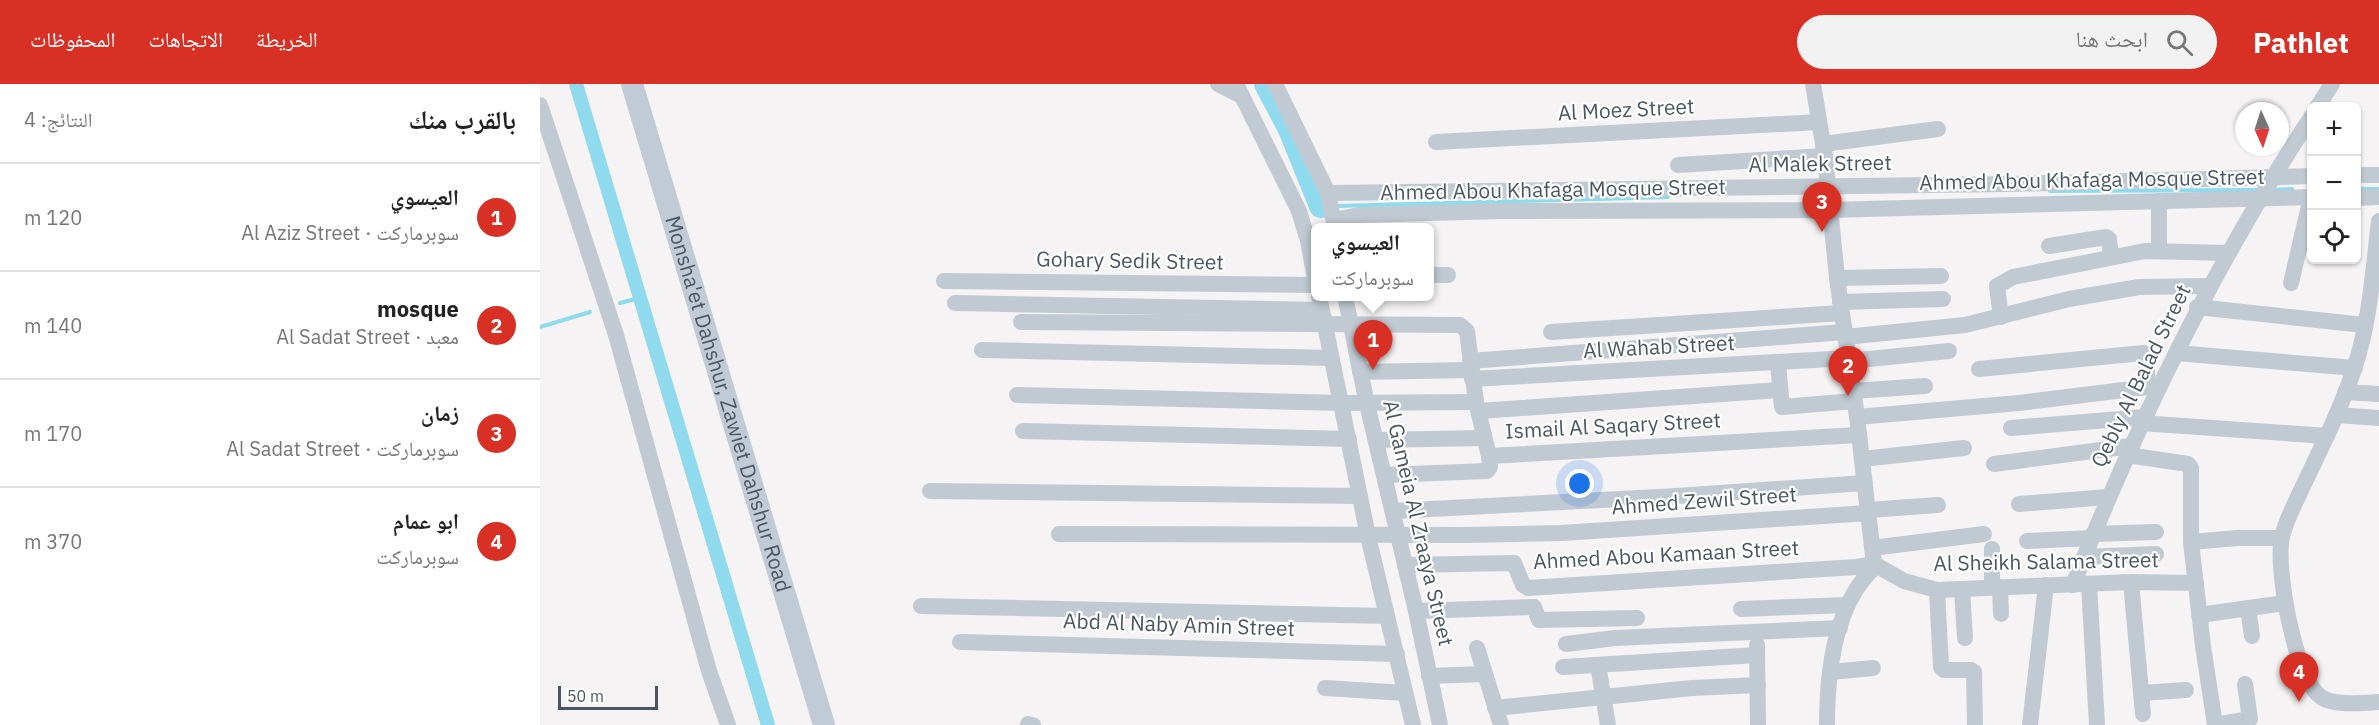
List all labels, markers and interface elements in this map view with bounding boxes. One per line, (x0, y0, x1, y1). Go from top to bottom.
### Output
search box (1797, 15, 2217, 69)
text: ابحث هنا (2076, 24, 2148, 53)
text: Pathlet (2253, 24, 2349, 61)
text: المحفوظات (30, 25, 115, 53)
text: الاتجاهات (148, 25, 223, 53)
text: الخريطة (256, 25, 318, 53)
icon: search (2163, 26, 2196, 59)
street label: Al Moez Street (1557, 91, 1695, 127)
text: بالقرب منك (408, 102, 516, 136)
north arrow (2235, 102, 2289, 156)
map controls (2307, 102, 2361, 264)
button: + (2307, 102, 2361, 156)
text: النتائج: 4 (24, 106, 92, 133)
street label: Al Malek Street (1748, 148, 1892, 178)
button: − (2307, 156, 2361, 210)
street label: Ahmed Abou Khafaga Mosque Street (1919, 162, 2265, 196)
street label: Ahmed Abou Khafaga Mosque Street (1380, 172, 1726, 206)
text: العيسوي (390, 182, 459, 211)
pin: 3 (1802, 182, 1842, 232)
text: 120 m (24, 204, 82, 231)
text: 1 (491, 204, 503, 231)
button: locate (2307, 210, 2361, 264)
street label: Monsha'et Dahshur, Zawiet Dahshur Road (659, 212, 798, 595)
text: سوبرماركت · Al Aziz Street (241, 219, 459, 246)
popup (1311, 223, 1434, 301)
text: العيسوي (1331, 227, 1400, 256)
street label: Gohary Sedik Street (1036, 244, 1224, 276)
text: سوبرماركت (1331, 264, 1414, 291)
street label: Qebly Al Balad Street (2084, 279, 2197, 472)
text: mosque (377, 294, 459, 323)
text: 140 m (24, 312, 82, 339)
text: 2 (491, 312, 503, 339)
pin: 1 (1354, 320, 1392, 370)
text: معبد · Al Sadat Street (276, 323, 459, 350)
street label: Al Wahab Street (1582, 328, 1735, 364)
pin: 2 (1828, 346, 1868, 396)
street label: Al Gameia Al Zraaya Street (1377, 397, 1461, 648)
text: زمان (421, 398, 459, 427)
street label: Ismail Al Saqary Street (1504, 405, 1722, 445)
text: 170 m (24, 420, 82, 447)
text: 3 (491, 420, 503, 447)
text: سوبرماركت · Al Sadat Street (226, 435, 459, 462)
your location (1565, 469, 1594, 498)
street label: Ahmed Zewil Street (1610, 480, 1797, 520)
text: ابو عمام (393, 506, 459, 535)
text: 370 m (24, 528, 82, 555)
text: 4 (491, 528, 503, 555)
street label: Ahmed Abou Kamaan Street (1532, 533, 1800, 575)
text: سوبرماركت (376, 543, 459, 570)
street label: Al Sheikh Salama Street (1933, 545, 2159, 577)
street label: Abd Al Naby Amin Street (1063, 606, 1295, 642)
pin: 4 (2280, 652, 2318, 702)
scale bar (558, 683, 658, 710)
text: 50 m (567, 686, 604, 706)

